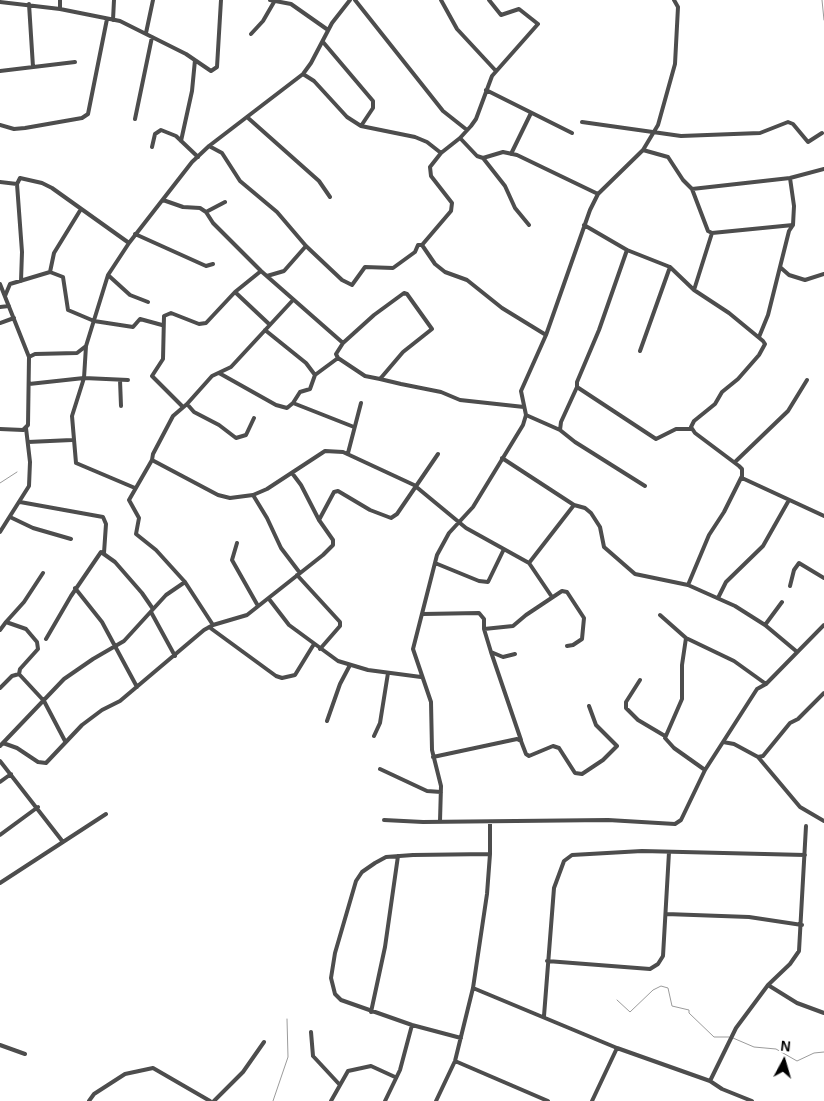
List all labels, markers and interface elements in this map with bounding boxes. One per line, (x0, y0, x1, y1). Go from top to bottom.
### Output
north arrow (759, 1036, 809, 1086)
text: N (780, 1038, 791, 1055)

